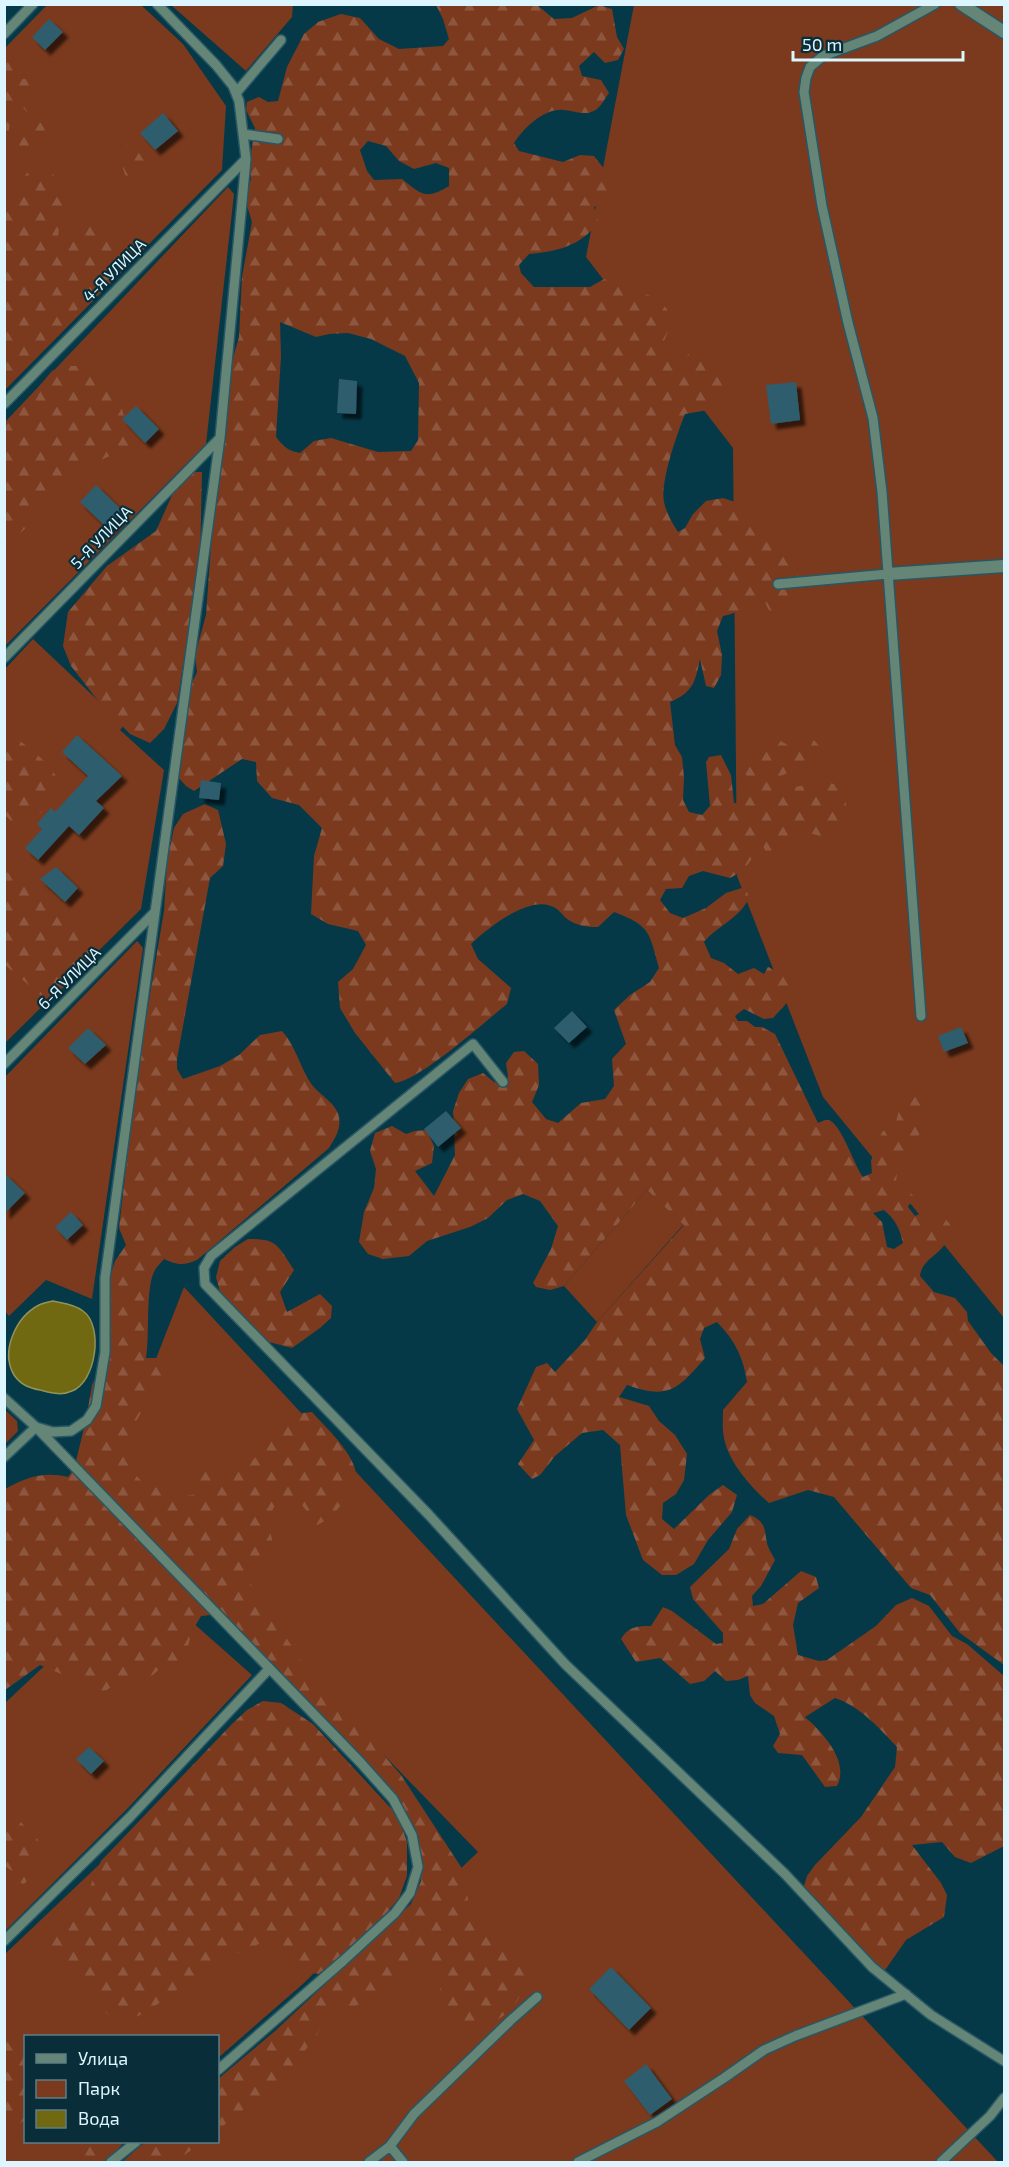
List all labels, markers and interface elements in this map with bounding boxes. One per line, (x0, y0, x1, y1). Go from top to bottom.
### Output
scale bar (793, 24, 962, 62)
text: 50 m (802, 33, 842, 55)
street label: 4-Я УЛИЦА (78, 234, 149, 305)
street label: 5-Я УЛИЦА (66, 501, 135, 572)
street label: 6-Я УЛИЦА (33, 942, 104, 1013)
legend (24, 2035, 219, 2143)
text: Улица (78, 2047, 128, 2069)
text: Парк (78, 2077, 120, 2099)
text: Вода (78, 2107, 120, 2129)

